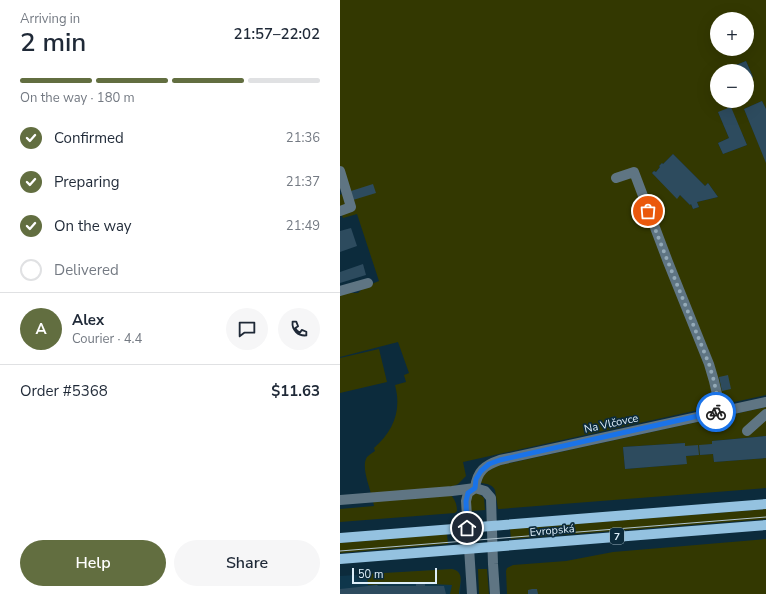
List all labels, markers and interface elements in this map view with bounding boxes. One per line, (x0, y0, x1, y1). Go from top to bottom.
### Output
text: Arriving in (20, 10, 80, 28)
map controls (710, 12, 754, 108)
button: + (710, 12, 754, 56)
text: 21:57–22:02 (233, 24, 320, 44)
text: 2 min (20, 25, 86, 60)
button: − (710, 64, 754, 108)
text: On the way · 180 m (20, 89, 135, 107)
icon: check (20, 127, 42, 149)
text: Confirmed (54, 128, 124, 148)
text: 21:36 (286, 129, 320, 147)
icon: check (20, 171, 42, 193)
text: Preparing (54, 172, 119, 192)
text: 21:37 (286, 173, 320, 191)
pin (631, 194, 665, 228)
icon: bag (637, 200, 659, 222)
icon: check (20, 215, 42, 237)
text: On the way (54, 216, 132, 236)
text: 21:49 (286, 217, 320, 235)
text: Delivered (54, 260, 119, 280)
button: chat (226, 308, 268, 350)
button: phone (278, 308, 320, 350)
text: Alex (72, 310, 104, 330)
text: A (35, 319, 47, 339)
text: Courier · 4.4 (72, 330, 142, 348)
text: Order #5368 (20, 381, 108, 401)
text: $11.63 (271, 381, 320, 401)
courier (696, 392, 736, 432)
icon: bike (705, 401, 727, 423)
street label: Na Vlčovce (583, 410, 640, 437)
pin (450, 511, 484, 545)
icon: home (456, 517, 478, 539)
street label: Evropská (529, 521, 575, 540)
road number: 7 (610, 528, 624, 544)
button: Help (20, 540, 166, 586)
button: Share (174, 540, 320, 586)
scale bar (352, 566, 437, 585)
text: 50 m (358, 567, 383, 582)

